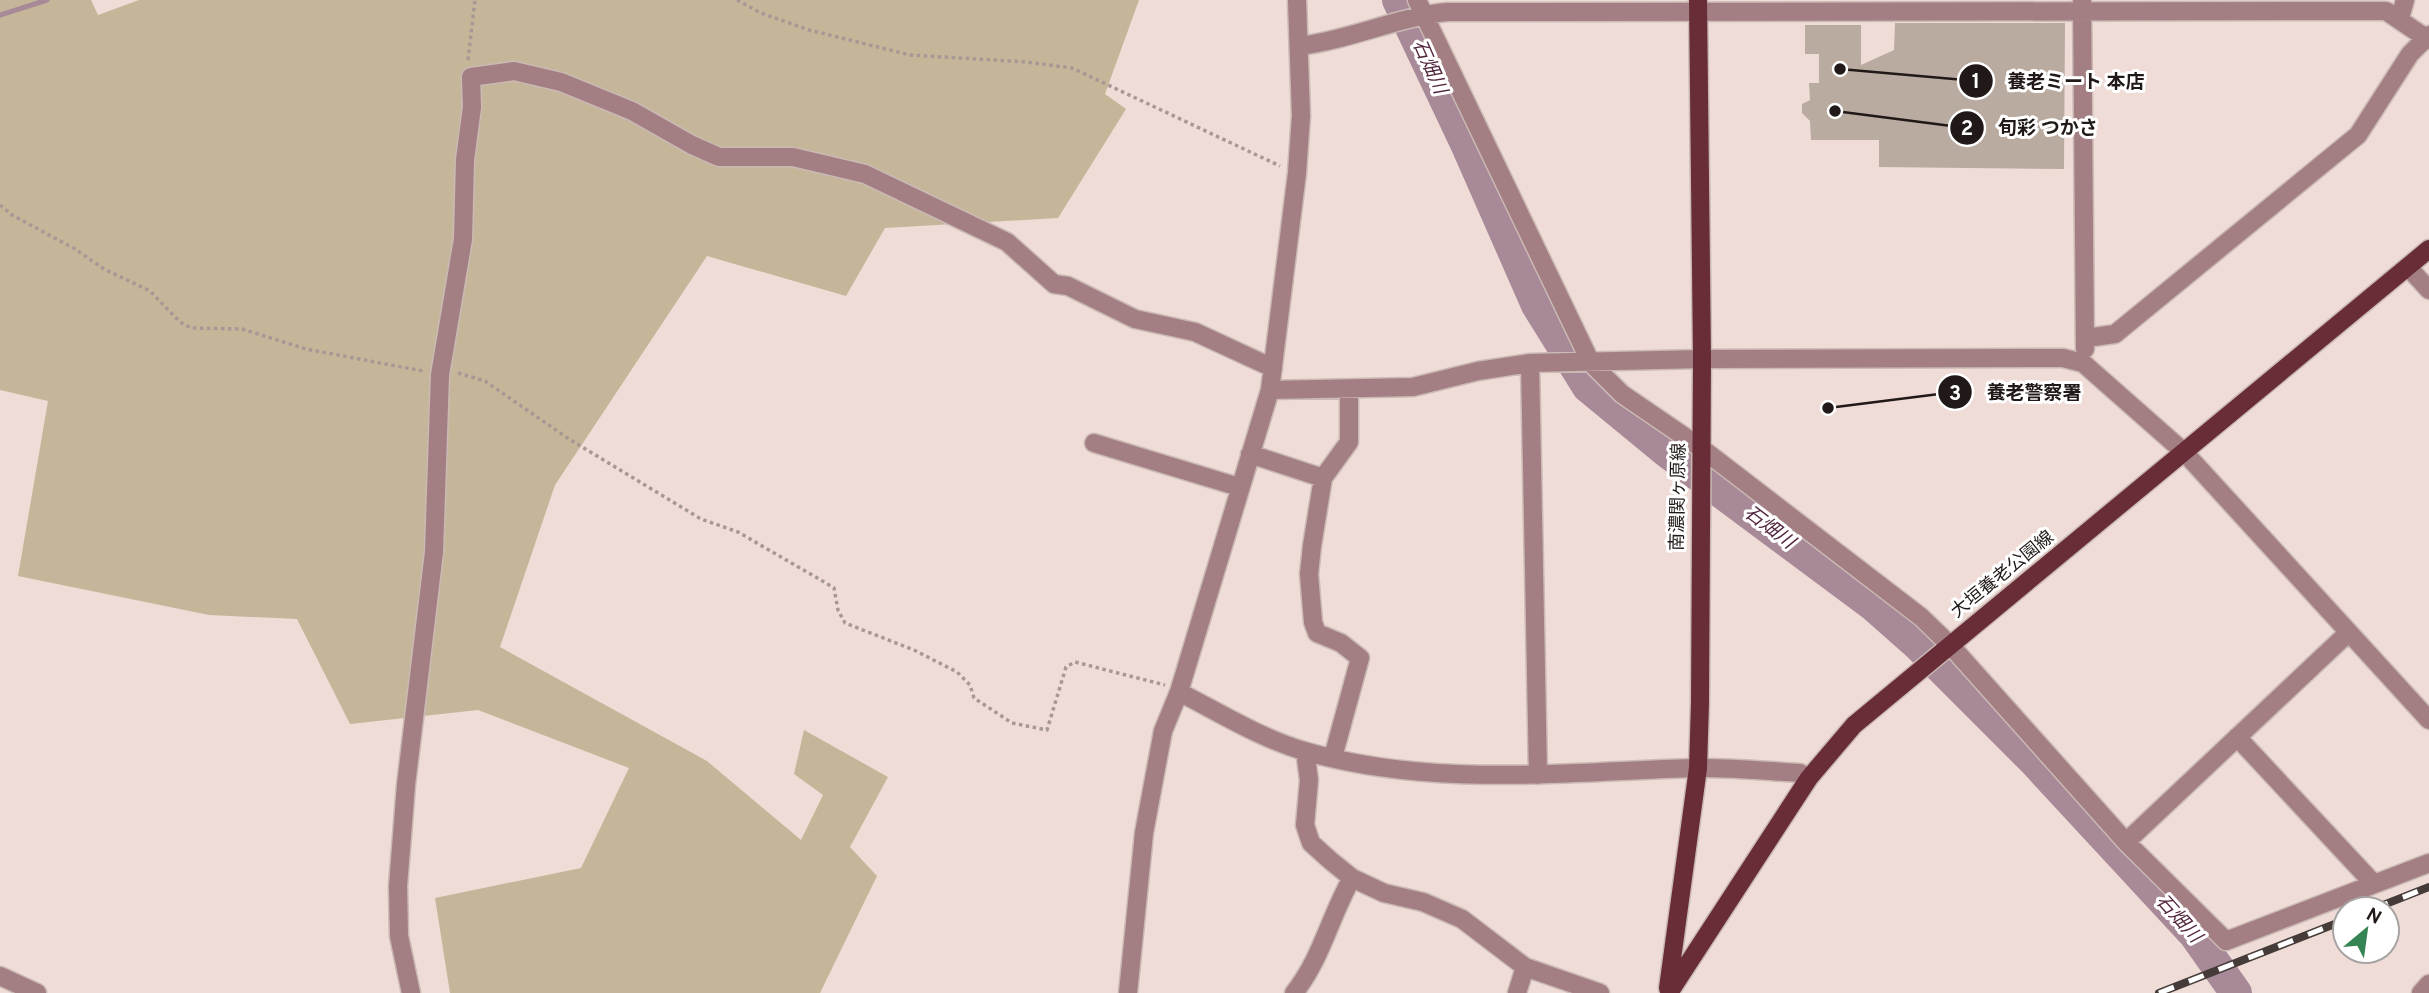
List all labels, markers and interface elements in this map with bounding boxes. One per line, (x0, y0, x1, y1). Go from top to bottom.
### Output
water label: 石畑川 (1406, 36, 1452, 100)
callout: 養老ミート 本店 (1958, 61, 2159, 101)
text: 1 (1972, 69, 1980, 96)
text: 養老ミート 本店 (2007, 71, 2145, 95)
callout: 旬彩 つかさ (1949, 108, 2112, 148)
text: 2 (1961, 116, 1973, 143)
text: 旬彩 つかさ (1998, 117, 2098, 141)
callout: 養老警察署 (1937, 372, 2095, 412)
text: 3 (1949, 381, 1961, 408)
text: 養老警察署 (1986, 382, 2082, 406)
street label: 南濃関ヶ原線 (1667, 443, 1691, 551)
water label: 石畑川 (1739, 501, 1801, 556)
street label: 大垣養老公園線 (1947, 526, 2059, 624)
water label: 石畑川 (2150, 890, 2207, 950)
north arrow (2331, 895, 2401, 965)
text: N (2361, 903, 2385, 931)

